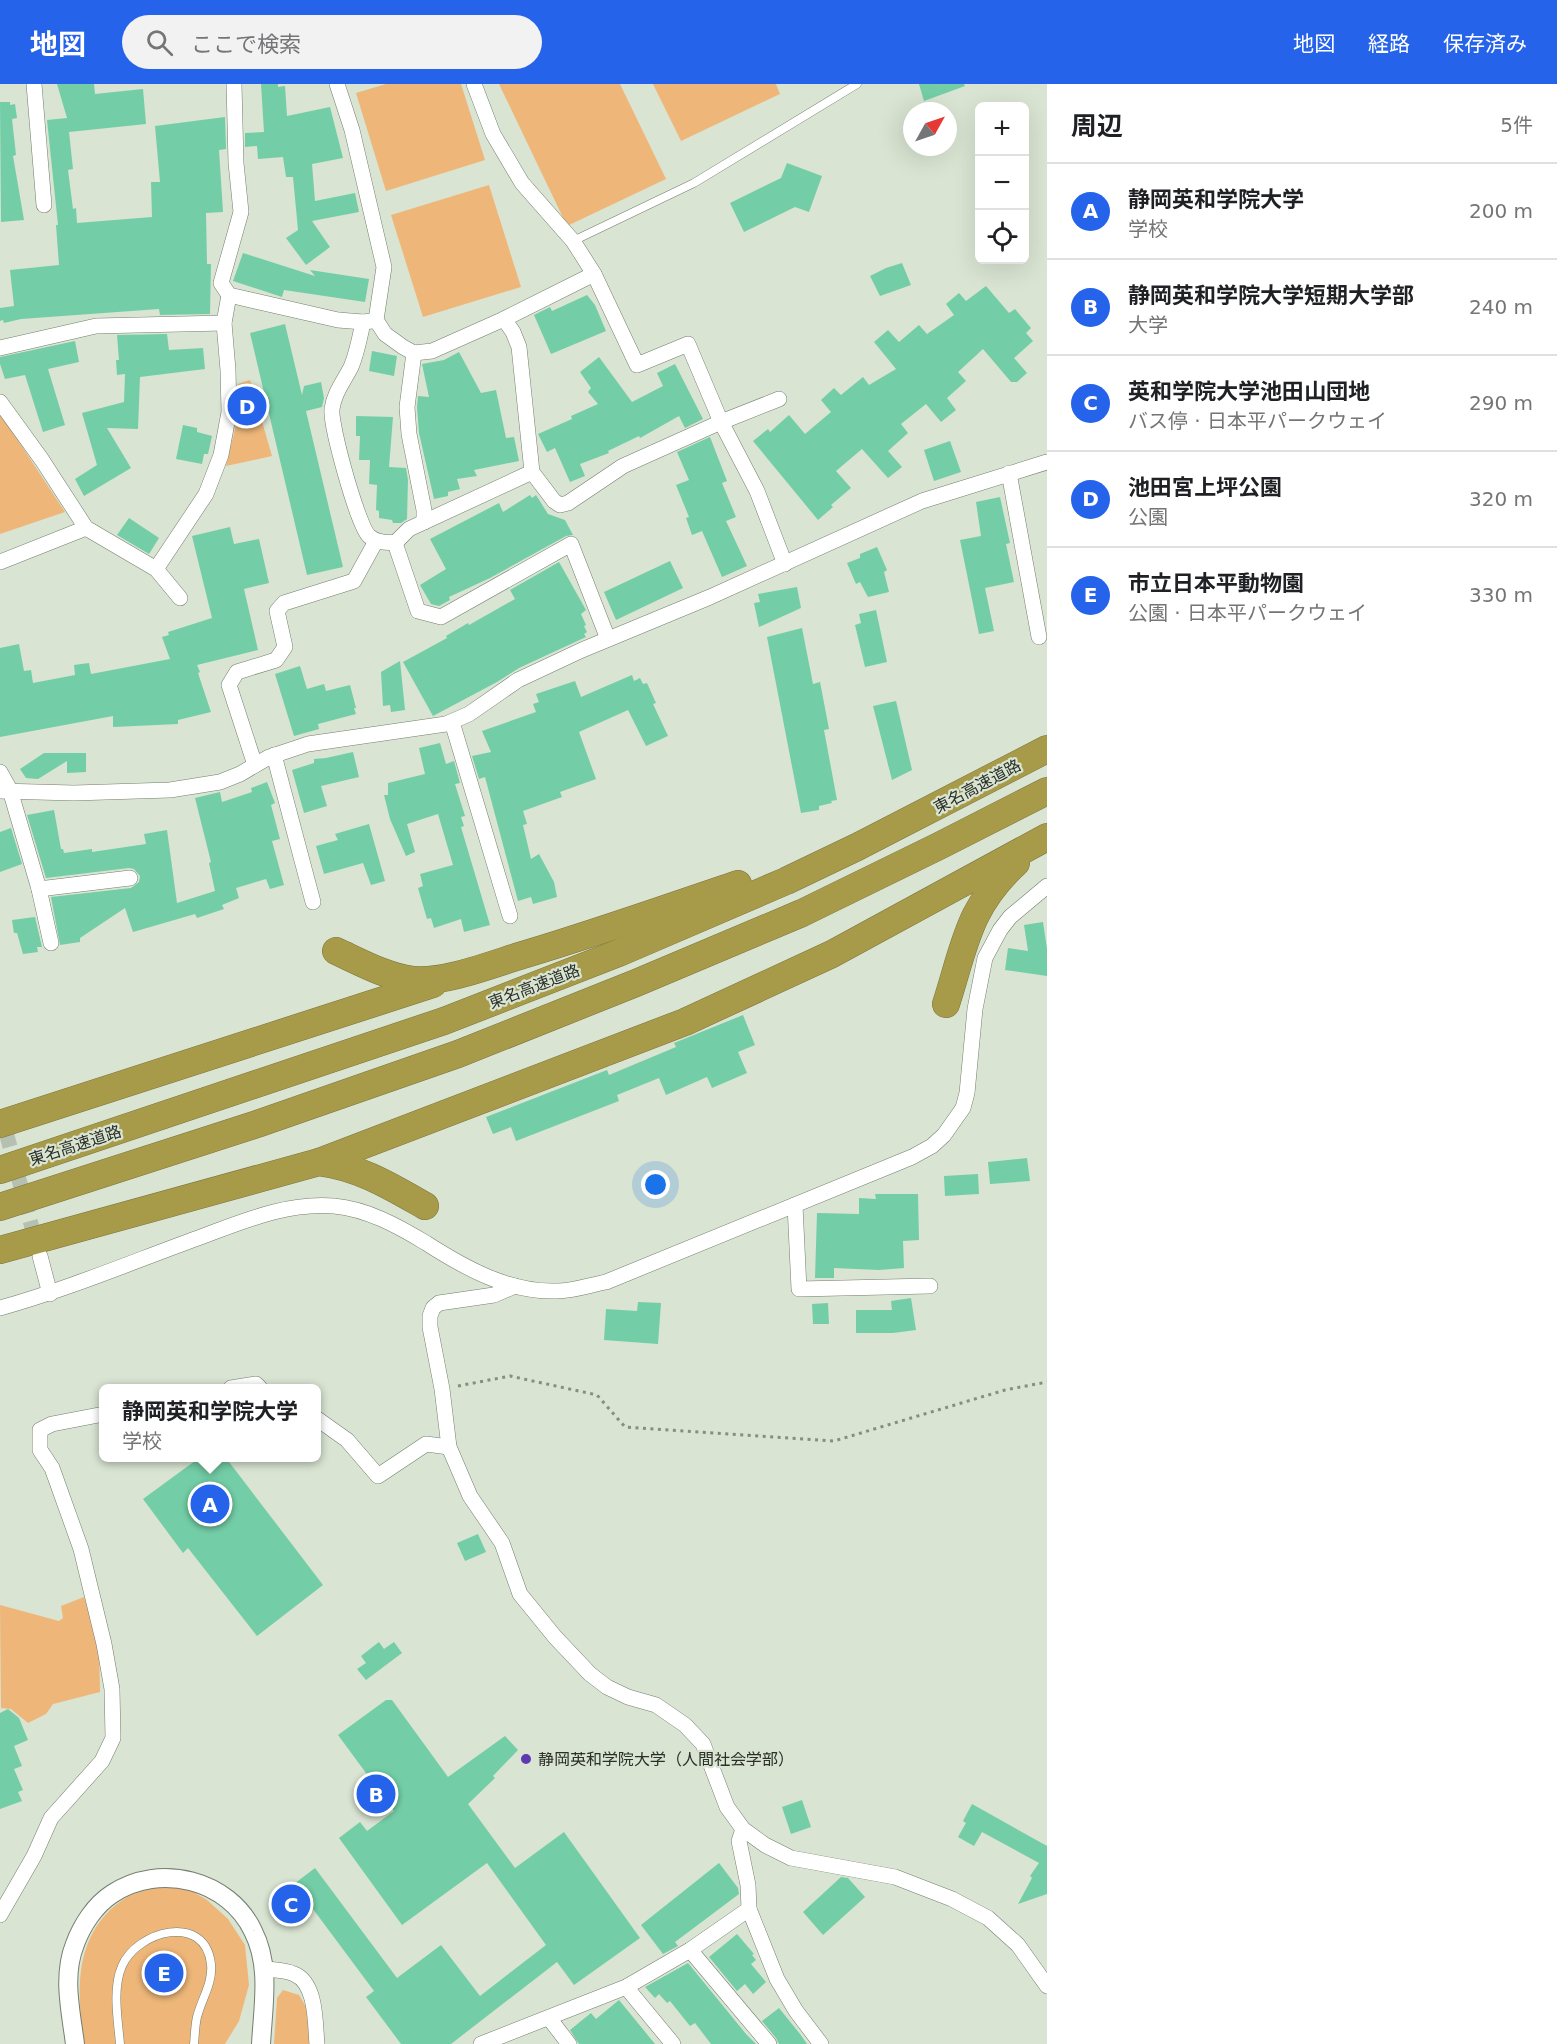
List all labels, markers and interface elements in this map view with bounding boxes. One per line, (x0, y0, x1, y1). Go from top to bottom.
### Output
search box (122, 15, 542, 69)
icon: search (143, 26, 176, 59)
text: 地図 (30, 28, 86, 61)
text: ここで検索 (191, 32, 301, 57)
text: 地図 (1293, 32, 1335, 56)
text: 経路 (1368, 32, 1410, 56)
text: 保存済み (1443, 32, 1527, 56)
north arrow (903, 102, 957, 156)
map controls (975, 102, 1029, 264)
button: + (975, 102, 1029, 156)
text: 周辺 (1071, 111, 1123, 141)
text: 5件 (1500, 113, 1533, 137)
button: − (975, 156, 1029, 210)
text: 静岡英和学院大学 (1128, 187, 1304, 212)
text: A (1083, 199, 1098, 223)
text: 200 m (1469, 199, 1533, 223)
button: locate (975, 210, 1029, 264)
text: 学校 (1128, 217, 1168, 241)
text: 静岡英和学院大学短期大学部 (1128, 283, 1414, 308)
text: B (1083, 295, 1098, 319)
text: 240 m (1469, 295, 1533, 319)
text: 大学 (1128, 313, 1168, 337)
text: 英和学院大学池田山団地 (1128, 379, 1370, 404)
pin: D (228, 384, 266, 428)
text: C (1083, 391, 1098, 415)
text: 290 m (1469, 391, 1533, 415)
text: バス停 · 日本平パークウェイ (1128, 409, 1387, 433)
text: 池田宮上坪公園 (1128, 475, 1282, 500)
text: D (1082, 487, 1099, 511)
text: 320 m (1469, 487, 1533, 511)
text: 公園 (1128, 505, 1168, 529)
text: 市立日本平動物園 (1128, 571, 1304, 596)
text: E (1084, 583, 1097, 607)
text: 330 m (1469, 583, 1533, 607)
text: 公園 · 日本平パークウェイ (1128, 601, 1367, 625)
street label: 東名高速道路 (930, 756, 1024, 817)
street label: 東名高速道路 (486, 960, 582, 1013)
street label: 東名高速道路 (27, 1122, 124, 1169)
your location (641, 1170, 670, 1199)
popup (99, 1384, 321, 1462)
text: 静岡英和学院大学 (122, 1399, 298, 1424)
text: 学校 (122, 1429, 162, 1453)
pin: A (190, 1482, 230, 1526)
place label: 静岡英和学院大学（人間社会学部） (538, 1750, 794, 1769)
marker: 静岡英和学院大学（人間社会学部） (519, 1752, 533, 1766)
pin: B (356, 1772, 395, 1816)
pin: C (272, 1882, 310, 1926)
pin: E (144, 1950, 184, 1996)

